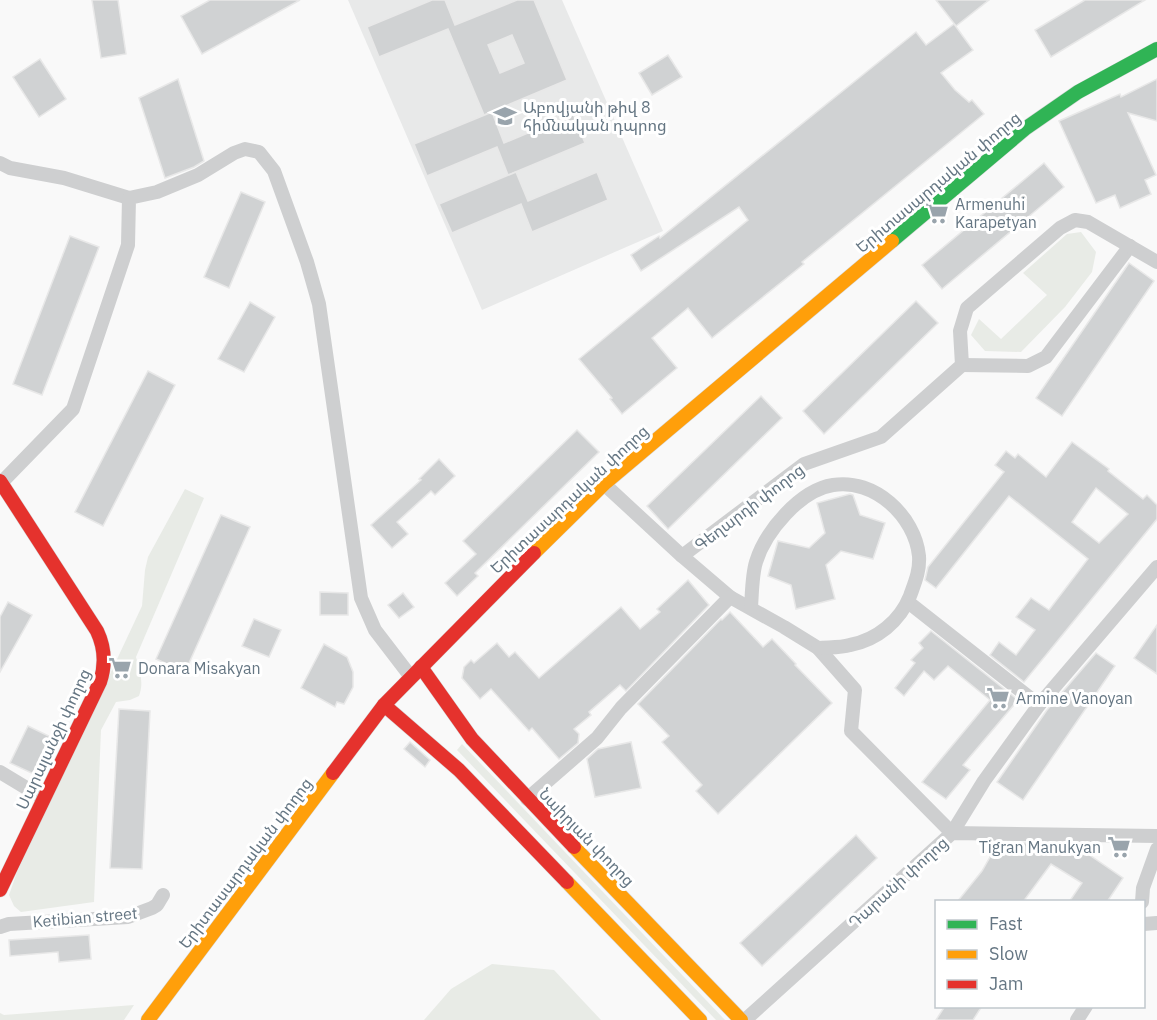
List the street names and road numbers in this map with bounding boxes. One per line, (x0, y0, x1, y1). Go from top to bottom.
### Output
street label: Երիտասարդական փողոց (851, 107, 1025, 257)
street label: Երիտասարդական փողոց (486, 420, 652, 578)
street label: Գեղարդի փողոց (690, 459, 808, 555)
street label: Սարալանջի փողոց (11, 665, 95, 813)
street label: Երիտասարդական փողոց (174, 773, 316, 953)
street label: Նաիրյան փողոց (535, 784, 639, 890)
street label: Դարանի փողոց (844, 832, 952, 932)
street label: Ketibian street (32, 902, 138, 932)

